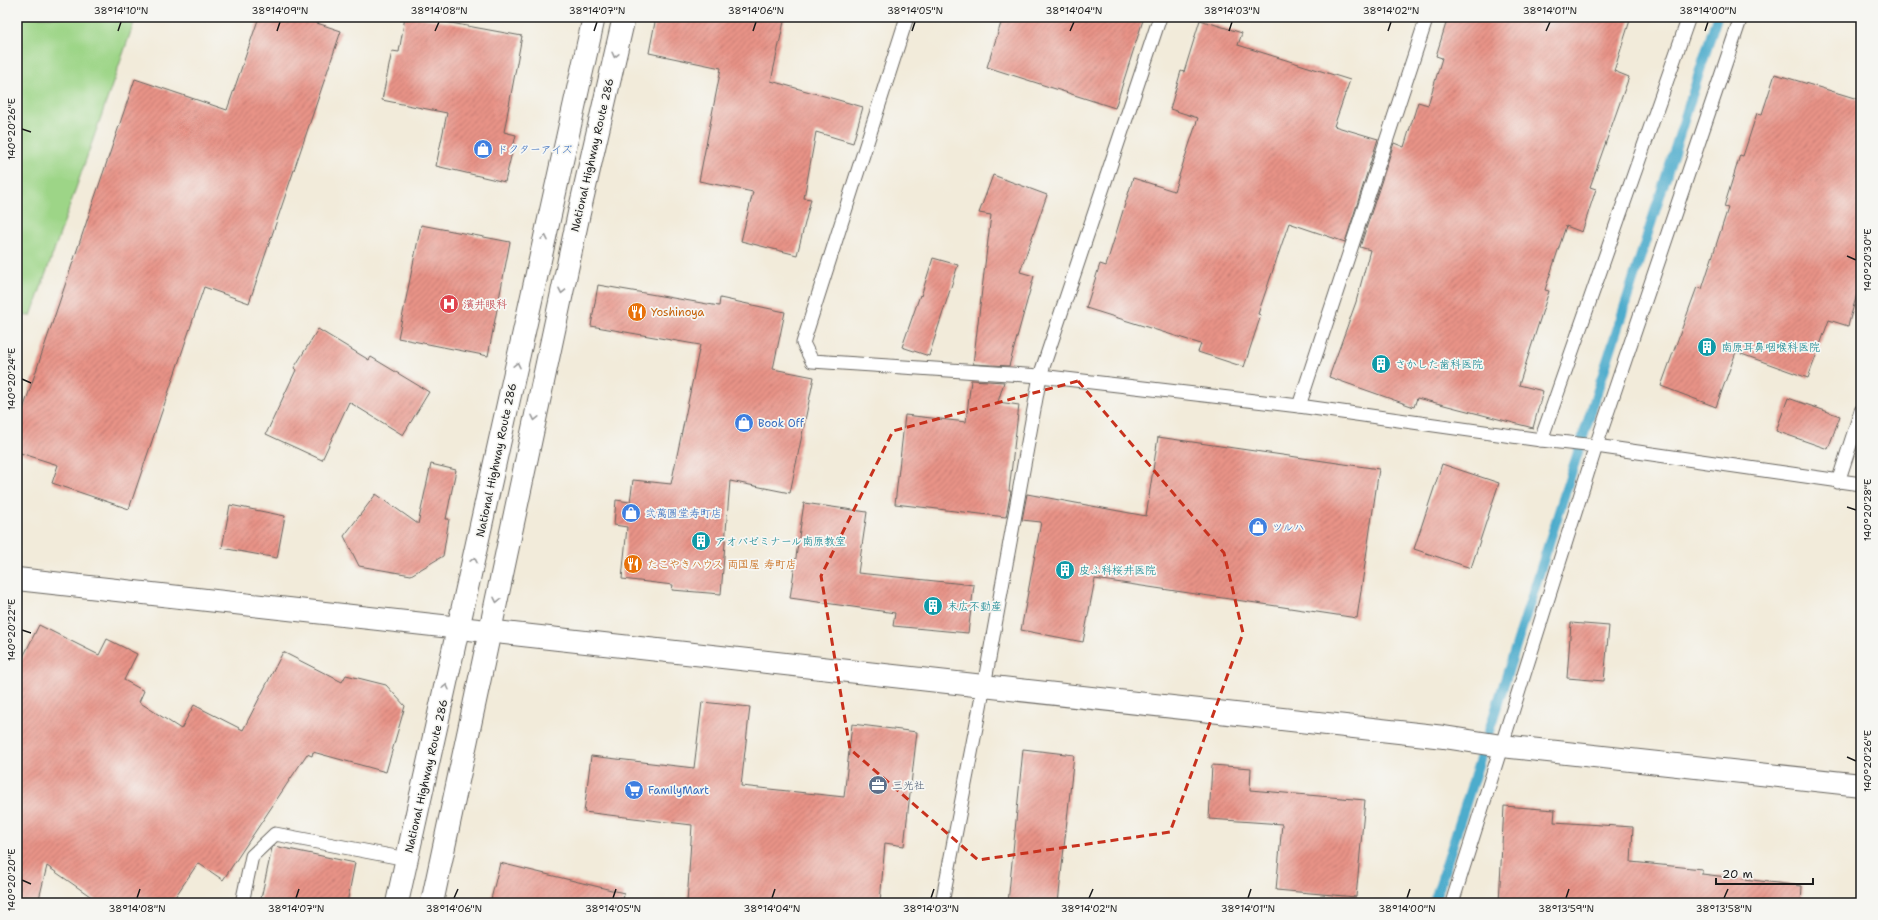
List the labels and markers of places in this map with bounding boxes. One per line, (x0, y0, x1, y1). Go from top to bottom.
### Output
shop icon: ドクターアイズ (472, 138, 494, 160)
place label: ドクターアイズ (497, 142, 572, 157)
hospital icon: 濱井眼科 (438, 293, 460, 315)
place label: 濱井眼科 (463, 297, 507, 312)
restaurant icon: Yoshinoya (626, 301, 648, 323)
place label: Yoshinoya (651, 305, 705, 320)
building icon: 南原耳鼻咽喉科医院 (1696, 336, 1718, 358)
place label: 南原耳鼻咽喉科医院 (1721, 340, 1820, 355)
building icon: さかした歯科医院 (1370, 353, 1392, 375)
place label: さかした歯科医院 (1395, 357, 1483, 372)
shop icon: Book Off (733, 412, 755, 434)
place label: Book Off (758, 416, 805, 431)
shop icon: 弐萬圓堂寿町店 (620, 502, 642, 524)
place label: 弐萬圓堂寿町店 (645, 506, 722, 521)
shop icon: ツルハ (1247, 516, 1269, 538)
place label: ツルハ (1272, 520, 1305, 535)
building icon: アオバゼミナール南原教室 (690, 530, 712, 552)
place label: アオバゼミナール南原教室 (715, 534, 846, 549)
restaurant icon: たこやきハウス 両国屋 寿町店 (622, 553, 644, 575)
place label: たこやきハウス 両国屋 寿町店 (647, 557, 797, 572)
building icon: 皮ふ科桜井医院 (1054, 559, 1076, 581)
place label: 皮ふ科桜井医院 (1079, 563, 1156, 578)
building icon: 末広不動産 (922, 595, 944, 617)
place label: 末広不動産 (947, 599, 1002, 614)
office icon: 三光社 (867, 774, 889, 796)
place label: 三光社 (892, 778, 925, 793)
supermarket icon: FamilyMart (623, 779, 645, 801)
place label: FamilyMart (648, 783, 709, 798)

